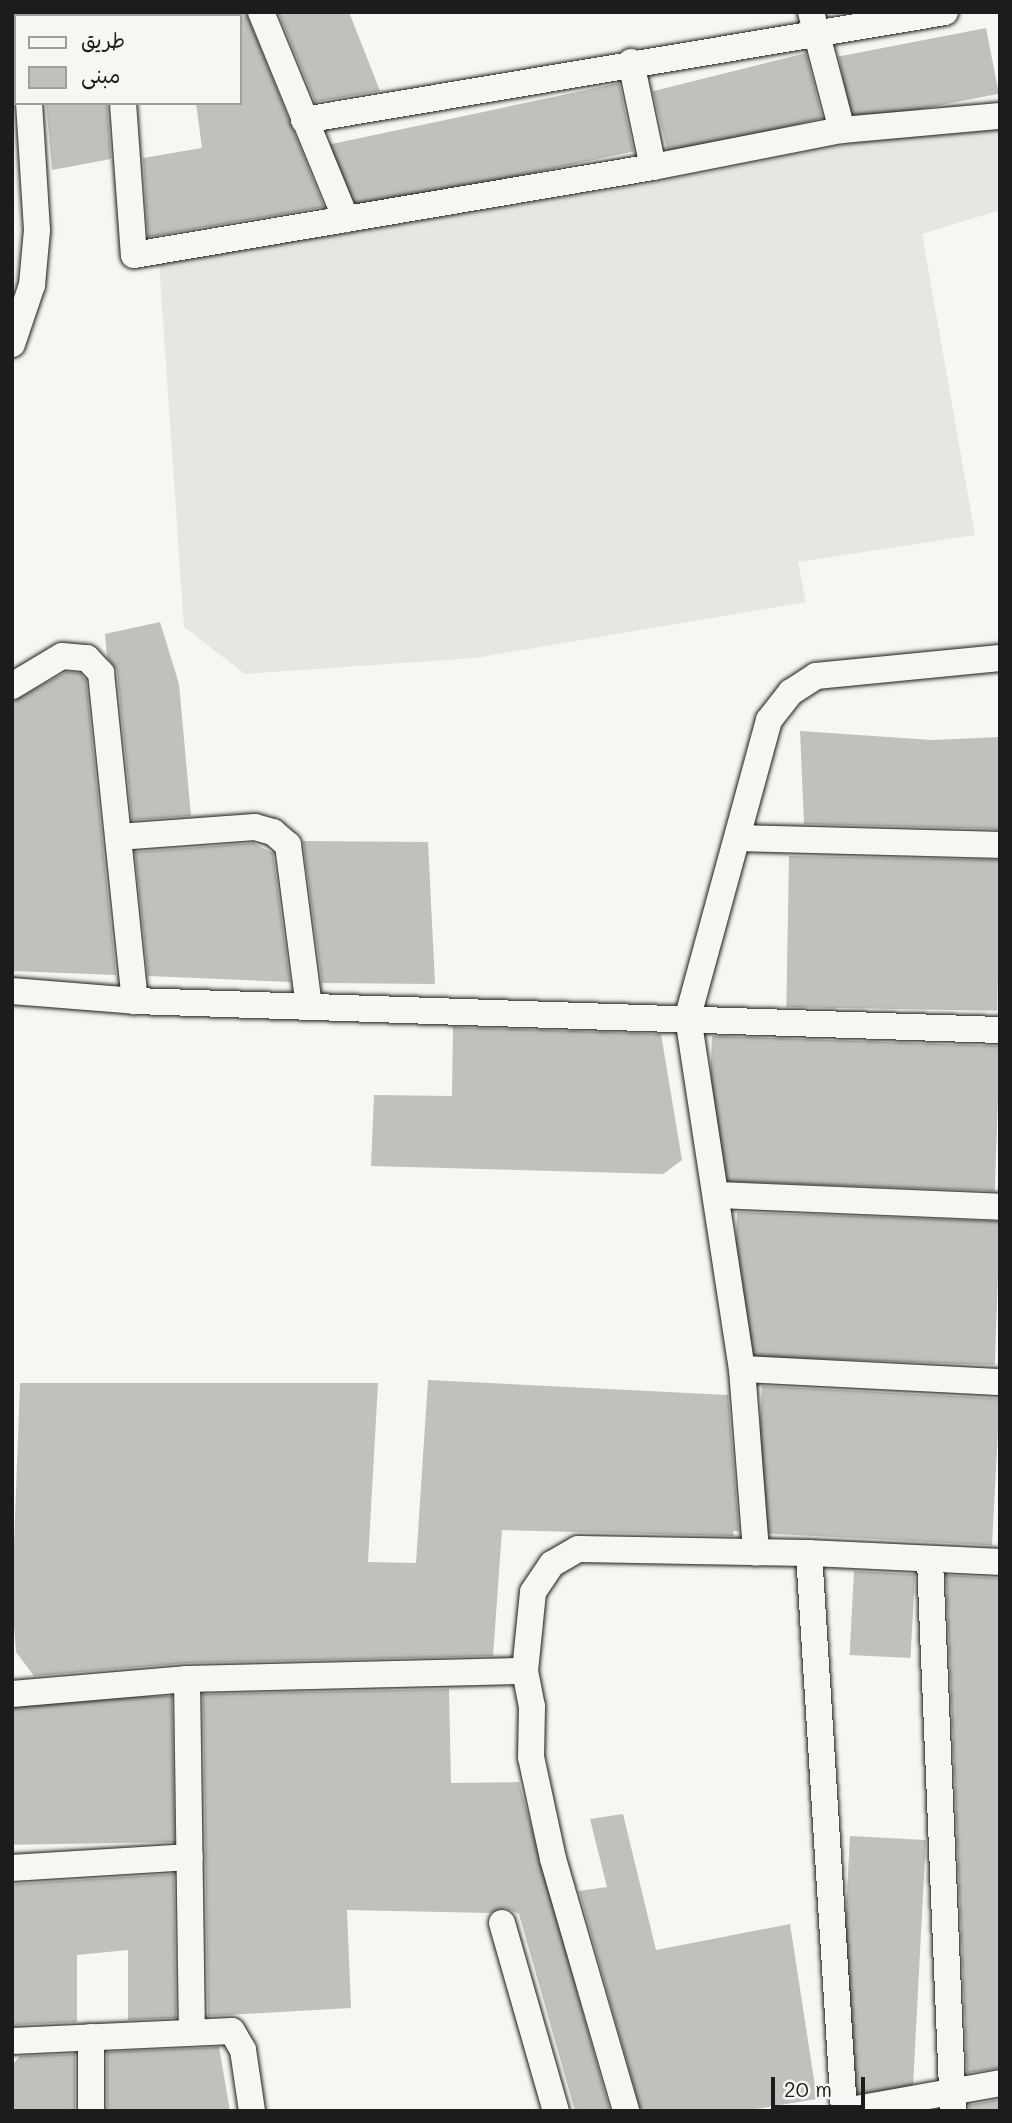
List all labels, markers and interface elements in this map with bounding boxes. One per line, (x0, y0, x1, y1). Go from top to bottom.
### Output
legend (14, 14, 242, 105)
text: طريق (81, 26, 125, 53)
text: مبنى (81, 61, 120, 88)
scale bar (774, 2064, 869, 2108)
text: 20 m (784, 2075, 832, 2102)

